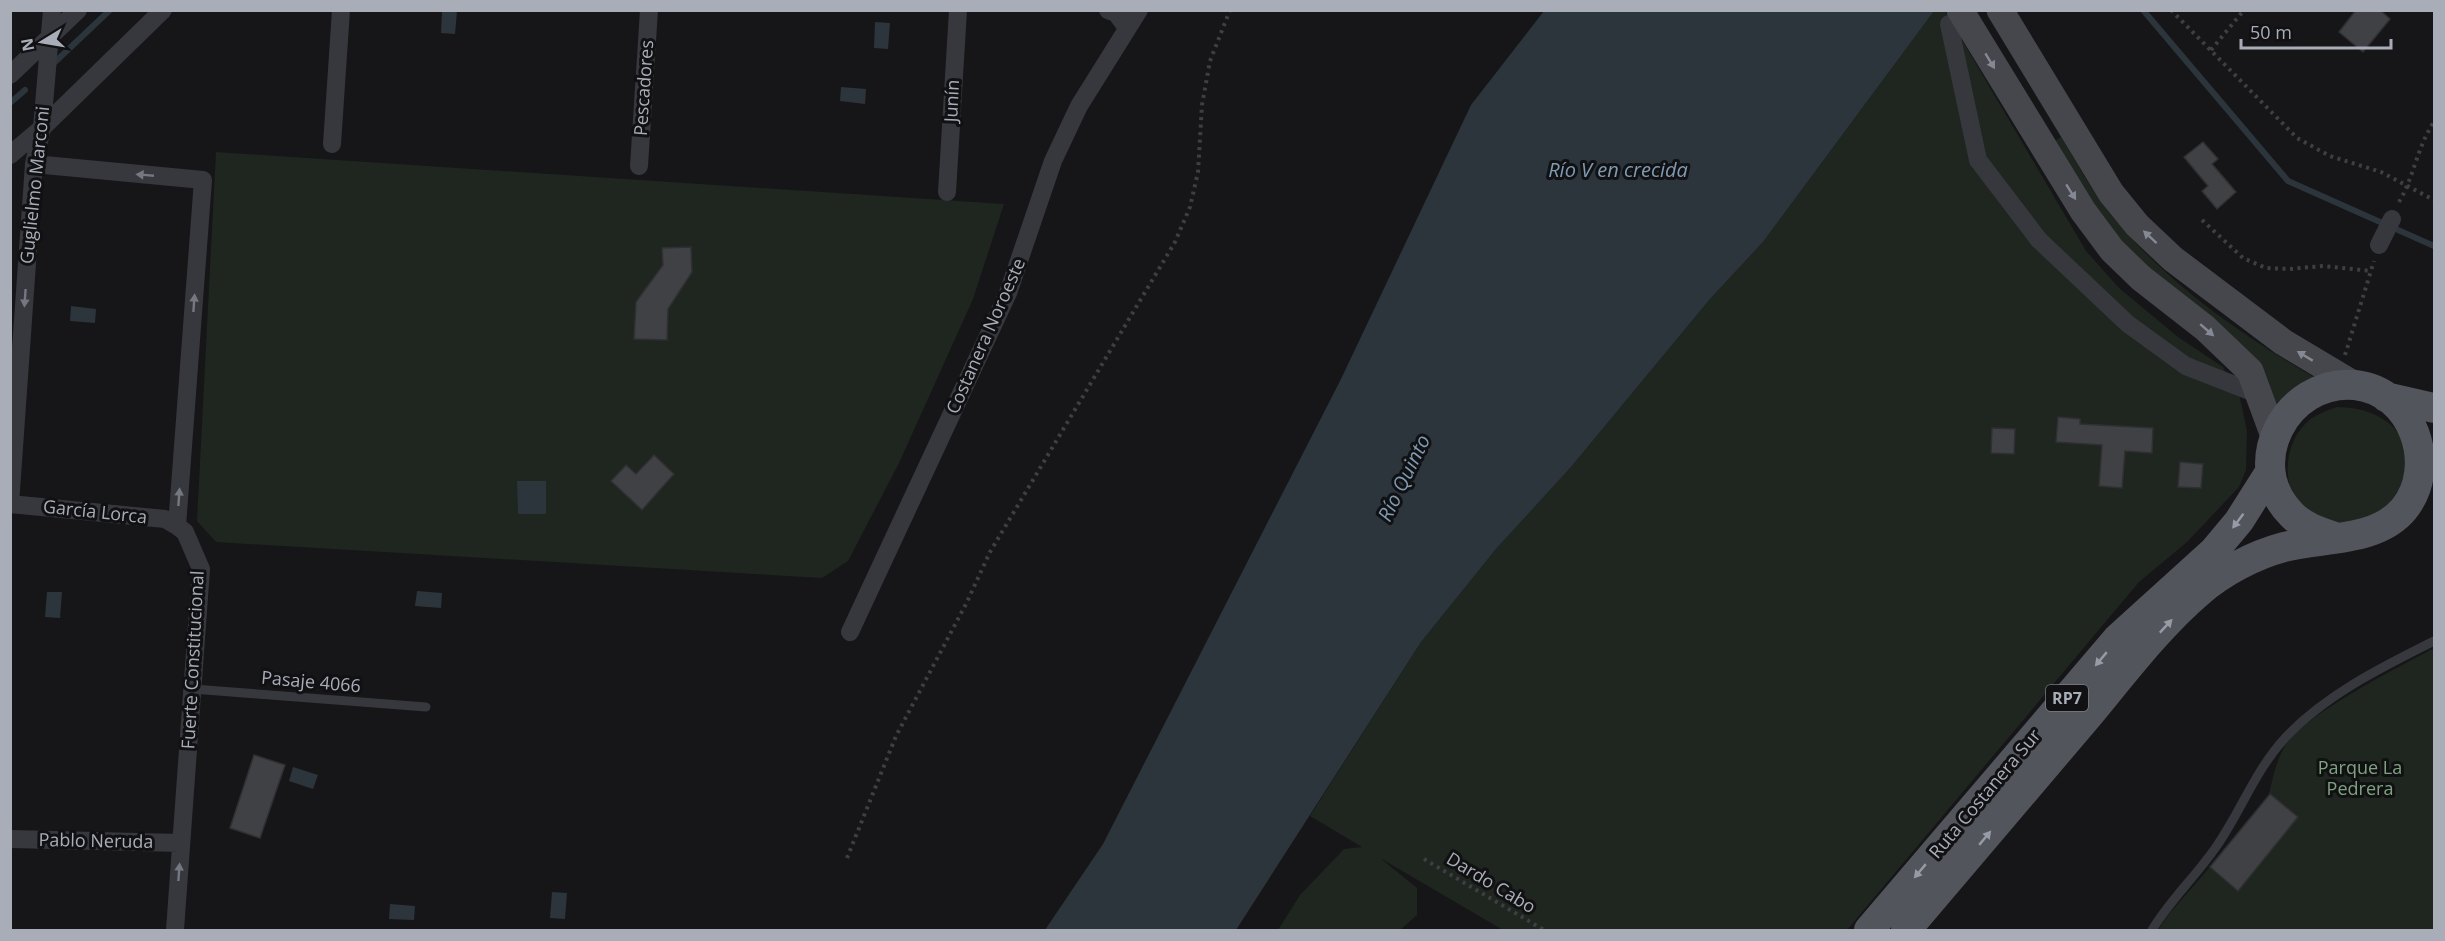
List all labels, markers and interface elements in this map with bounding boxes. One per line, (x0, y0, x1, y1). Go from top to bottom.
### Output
north arrow (12, 12, 72, 72)
scale bar (2241, 12, 2391, 50)
text: 50 m (2250, 20, 2292, 44)
text: N (15, 36, 39, 53)
street label: Pescadores (628, 39, 658, 137)
one-way arrow (1984, 53, 1995, 69)
street label: Junín (938, 79, 964, 125)
street label: Guglielmo Marconi (14, 105, 54, 265)
water label: Río V en crecida (1548, 156, 1688, 183)
one-way arrow (135, 170, 154, 180)
one-way arrow (2065, 184, 2076, 200)
one-way arrow (2144, 231, 2158, 245)
street label: Costanera Noroeste (940, 254, 1030, 417)
one-way arrow (20, 289, 29, 308)
one-way arrow (189, 293, 199, 312)
one-way arrow (2199, 323, 2214, 337)
one-way arrow (2297, 350, 2313, 361)
water label: Río Quinto (1371, 430, 1436, 526)
one-way arrow (174, 488, 184, 507)
street label: García Lorca (42, 494, 148, 528)
one-way arrow (2233, 514, 2245, 529)
street label: Fuerte Constitucional (175, 570, 209, 750)
one-way arrow (2159, 619, 2172, 634)
one-way arrow (2094, 651, 2107, 667)
street label: Pasaje 4066 (260, 665, 362, 697)
road number: RP7 (2046, 685, 2088, 711)
street label: Ruta Costanera Sur (1923, 723, 2046, 863)
park label: Parque La Pedrera (2318, 755, 2402, 800)
street label: Pablo Neruda (38, 827, 154, 853)
one-way arrow (1978, 830, 1991, 846)
street label: Dardo Cabo (1442, 846, 1541, 918)
one-way arrow (174, 863, 184, 882)
one-way arrow (1914, 863, 1927, 878)

